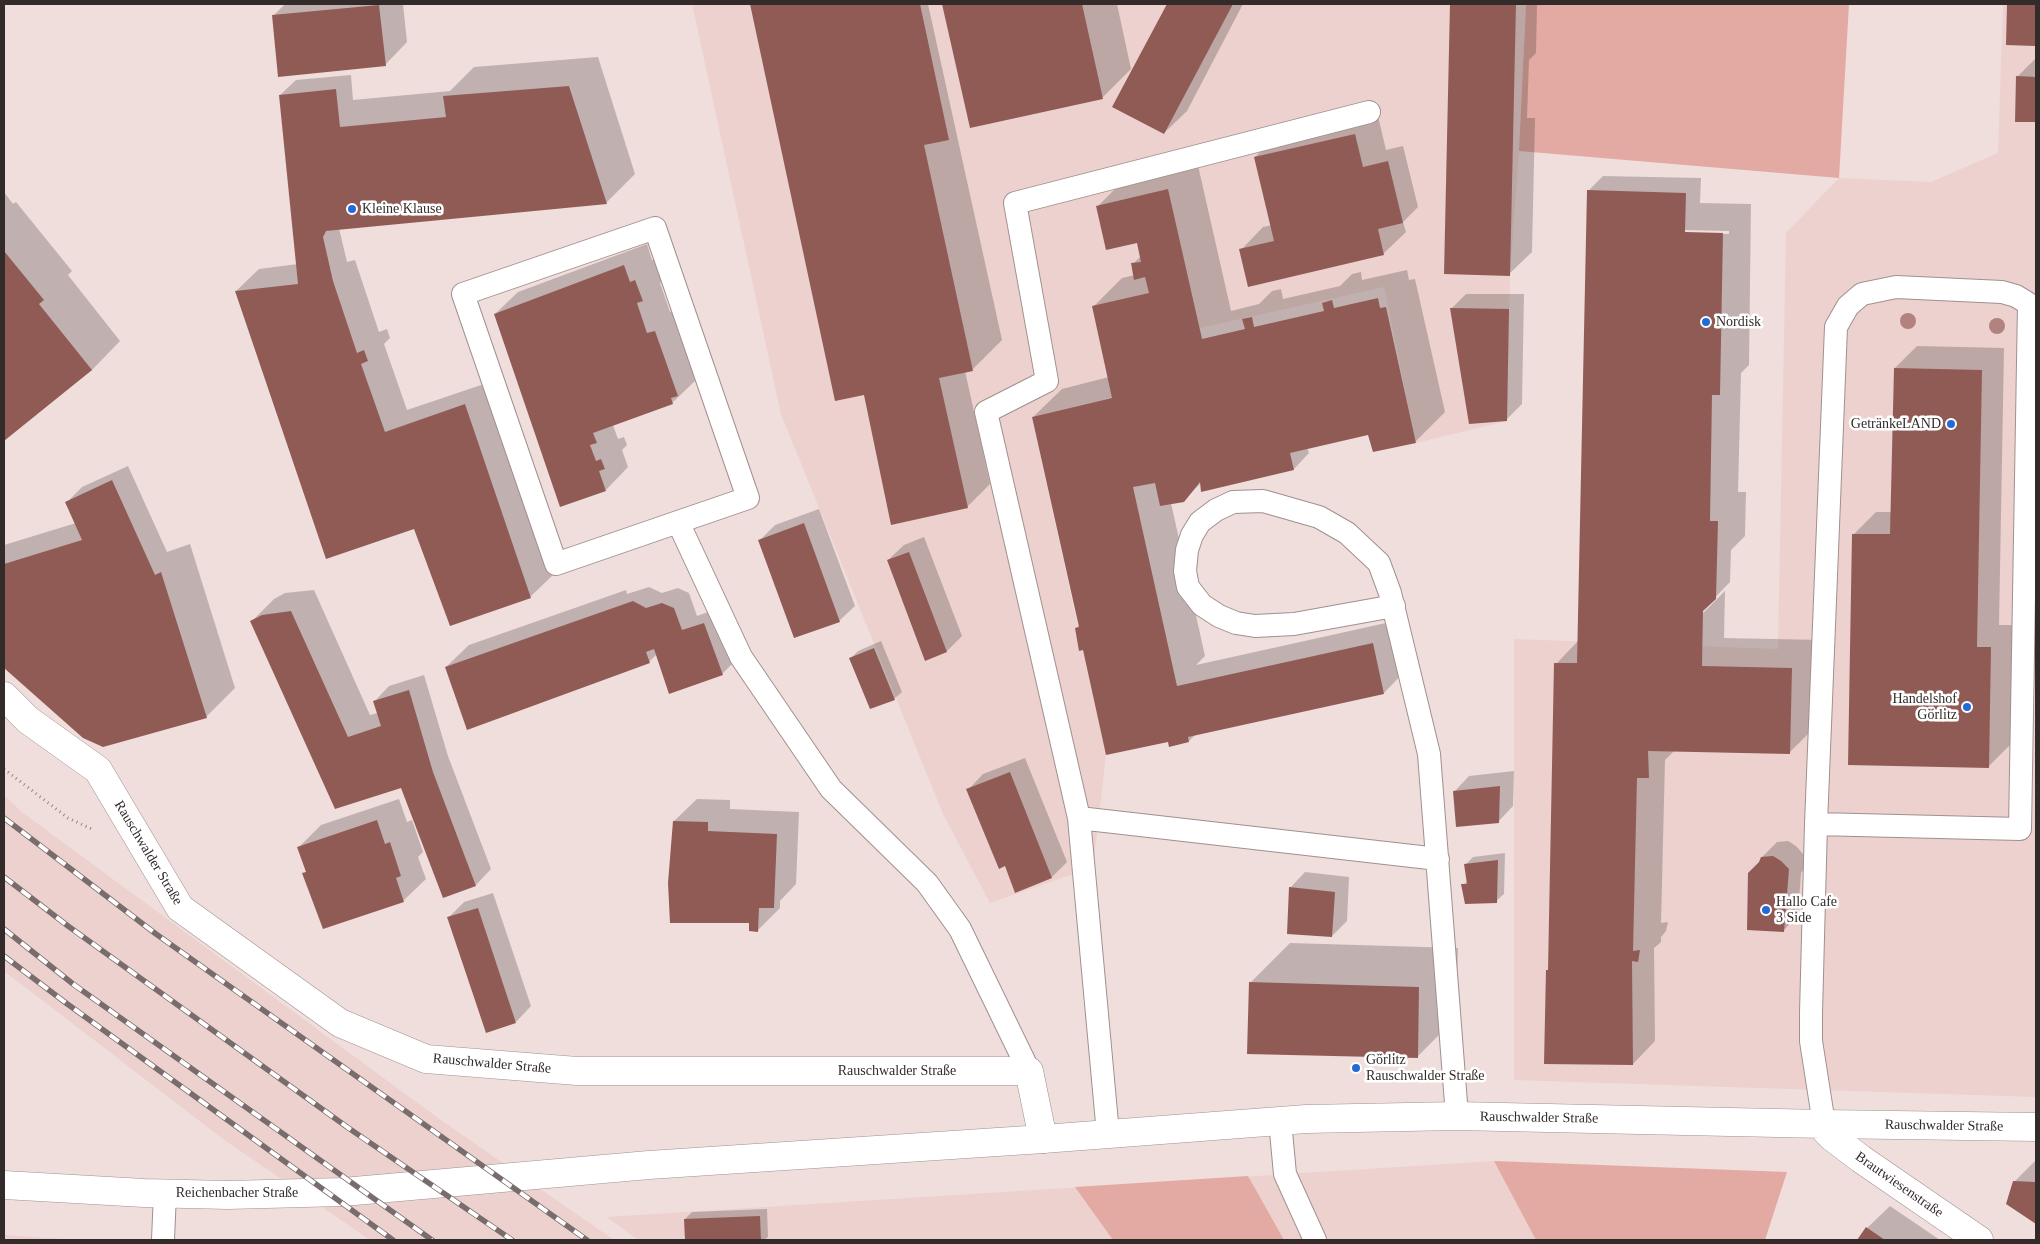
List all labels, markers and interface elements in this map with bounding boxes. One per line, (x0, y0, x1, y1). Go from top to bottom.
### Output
place label: Kleine Klause (362, 201, 442, 217)
marker: Kleine Klause (346, 203, 358, 215)
place label: Nordisk (1716, 314, 1761, 330)
marker: Nordisk (1700, 316, 1712, 328)
place label: GetränkeLAND (1851, 416, 1941, 432)
marker: GetränkeLAND (1945, 418, 1957, 430)
place label: Handelshof Görlitz (1892, 691, 1957, 724)
marker: Handelshof Görlitz (1961, 701, 1973, 713)
street label: Rauschwalder Straße (110, 798, 186, 908)
place label: Hallo Cafe 3 Side (1776, 894, 1837, 926)
marker: Hallo Cafe 3 Side (1760, 904, 1772, 916)
street label: Rauschwalder Straße (432, 1050, 552, 1078)
place label: Görlitz Rauschwalder Straße (1366, 1052, 1485, 1084)
marker: Görlitz Rauschwalder Straße (1350, 1062, 1362, 1074)
street label: Rauschwalder Straße (838, 1063, 956, 1079)
street label: Rauschwalder Straße (1480, 1109, 1598, 1127)
street label: Rauschwalder Straße (1885, 1117, 2003, 1135)
street label: Brautwiesenstraße (1852, 1148, 1946, 1222)
street label: Reichenbacher Straße (176, 1185, 298, 1201)

